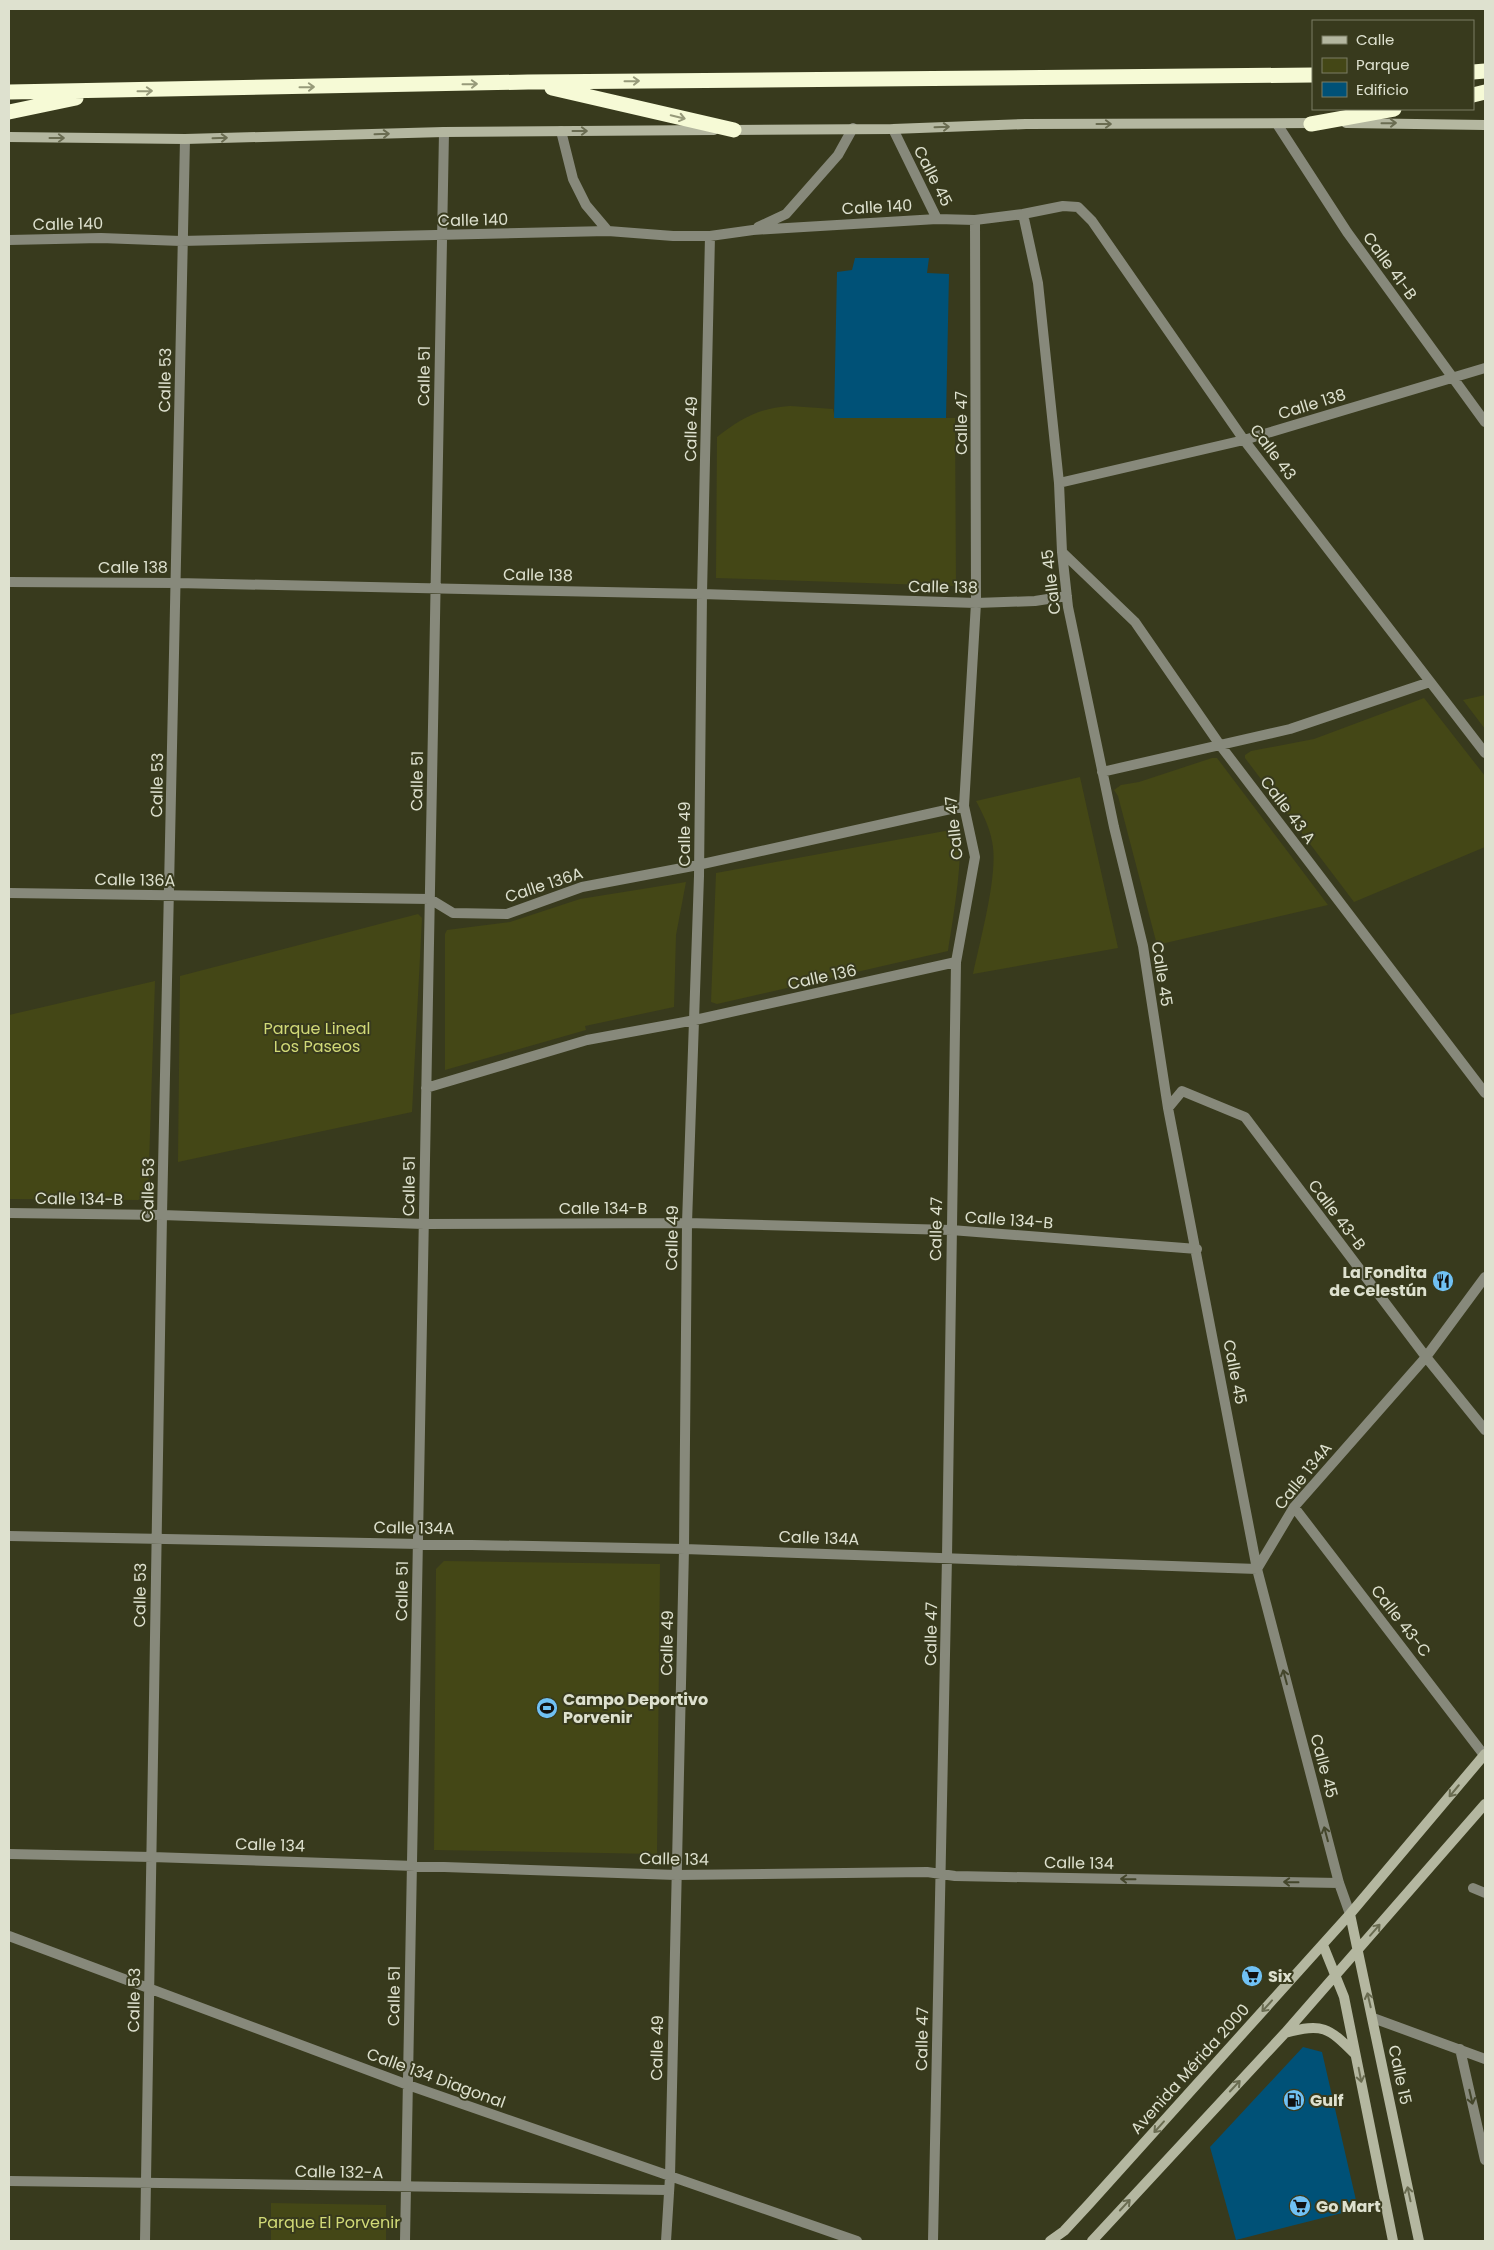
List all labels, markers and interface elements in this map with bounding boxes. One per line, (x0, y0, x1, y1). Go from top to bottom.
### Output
legend (1312, 20, 1474, 110)
text: Calle (1356, 29, 1394, 50)
text: Parque (1356, 54, 1409, 75)
one-way arrow (624, 76, 640, 86)
one-way arrow (462, 79, 478, 88)
text: Edificio (1356, 79, 1409, 100)
one-way arrow (299, 82, 315, 92)
one-way arrow (136, 86, 153, 96)
one-way arrow (669, 113, 685, 122)
one-way arrow (1381, 118, 1397, 128)
one-way arrow (1096, 119, 1112, 129)
one-way arrow (934, 122, 950, 132)
one-way arrow (572, 126, 588, 136)
one-way arrow (374, 129, 390, 138)
one-way arrow (49, 133, 65, 143)
one-way arrow (212, 133, 228, 143)
street label: Calle 45 (908, 142, 958, 210)
street label: Calle 140 (841, 194, 913, 220)
street label: Calle 140 (438, 208, 508, 232)
street label: Calle 140 (33, 212, 103, 236)
street label: Calle 41-B (1357, 227, 1423, 305)
street label: Calle 51 (412, 346, 436, 406)
street label: Calle 53 (153, 347, 177, 413)
street label: Calle 138 (1275, 383, 1349, 425)
street label: Calle 47 (950, 391, 973, 455)
street label: Calle 49 (679, 396, 703, 462)
street label: Calle 43 (1244, 419, 1302, 485)
street label: Calle 45 (1036, 548, 1066, 616)
street label: Calle 138 (98, 556, 168, 579)
street label: Calle 138 (503, 563, 573, 587)
street label: Calle 138 (908, 575, 978, 599)
street label: Calle 51 (405, 751, 429, 811)
street label: Calle 53 (145, 752, 169, 818)
street label: Calle 43 A (1255, 771, 1321, 849)
street label: Calle 47 (939, 795, 969, 861)
street label: Calle 49 (673, 801, 696, 867)
street label: Calle 136A (502, 862, 586, 908)
street label: Calle 136A (94, 868, 176, 892)
street label: Calle 45 (1146, 940, 1178, 1008)
street label: Calle 136 (785, 958, 859, 996)
park label: Parque Lineal Los Paseos (263, 1017, 371, 1058)
street label: Calle 51 (397, 1156, 421, 1216)
street label: Calle 53 (136, 1157, 160, 1223)
street label: Calle 43-B (1303, 1175, 1371, 1255)
street label: Calle 134-B (35, 1187, 124, 1211)
street label: Calle 134-B (559, 1197, 647, 1220)
street label: Calle 47 (924, 1197, 948, 1261)
street label: Calle 49 (660, 1205, 684, 1271)
street label: Calle 134-B (964, 1205, 1054, 1235)
place label: La Fondita de Celestún (1329, 1261, 1427, 1302)
restaurant icon: La Fondita de Celestún (1431, 1269, 1455, 1293)
street label: Calle 45 (1217, 1338, 1253, 1406)
street label: Calle 134A (1269, 1437, 1337, 1515)
street label: Calle 134A (373, 1516, 455, 1540)
street label: Calle 134A (778, 1525, 860, 1551)
street label: Calle 51 (390, 1561, 414, 1621)
street label: Calle 53 (128, 1562, 152, 1628)
street label: Calle 43-C (1365, 1580, 1437, 1662)
street label: Calle 47 (919, 1602, 943, 1666)
street label: Calle 49 (655, 1610, 679, 1676)
one-way arrow (1280, 1669, 1290, 1685)
place label: Campo Deportivo Porvenir (563, 1688, 708, 1729)
sports icon: Campo Deportivo Porvenir (535, 1696, 559, 1720)
street label: Calle 45 (1304, 1731, 1344, 1801)
one-way arrow (1448, 1784, 1459, 1797)
one-way arrow (1321, 1827, 1331, 1843)
street label: Calle 134 (235, 1832, 305, 1858)
street label: Calle 134 (639, 1847, 709, 1871)
street label: Calle 134 (1044, 1851, 1114, 1875)
one-way arrow (1120, 1874, 1136, 1884)
one-way arrow (1283, 1877, 1299, 1887)
one-way arrow (1369, 1924, 1380, 1937)
supermarket icon: Six (1240, 1964, 1264, 1988)
place label: Six (1268, 1965, 1293, 1988)
street label: Calle 51 (382, 1966, 406, 2026)
street label: Calle 53 (122, 1967, 146, 2033)
one-way arrow (1364, 1993, 1373, 2009)
street label: Avenida Mérida 2000 (1125, 1999, 1255, 2139)
one-way arrow (1261, 2000, 1273, 2013)
street label: Calle 47 (910, 2007, 934, 2071)
street label: Calle 49 (645, 2015, 669, 2081)
street label: Calle 134 Diagonal (363, 2042, 509, 2114)
street label: Calle 15 (1382, 2043, 1418, 2107)
one-way arrow (1355, 2067, 1365, 2083)
one-way arrow (1229, 2080, 1241, 2092)
fuel station icon: Gulf (1282, 2088, 1306, 2112)
place label: Gulf (1310, 2089, 1344, 2112)
one-way arrow (1467, 2089, 1476, 2105)
one-way arrow (1153, 2121, 1165, 2134)
street label: Calle 132-A (295, 2160, 384, 2184)
one-way arrow (1404, 2186, 1413, 2202)
supermarket icon: Go Mart (1288, 2194, 1312, 2218)
place label: Go Mart (1316, 2195, 1381, 2218)
one-way arrow (1119, 2199, 1131, 2212)
park label: Parque El Porvenir (258, 2211, 400, 2234)

